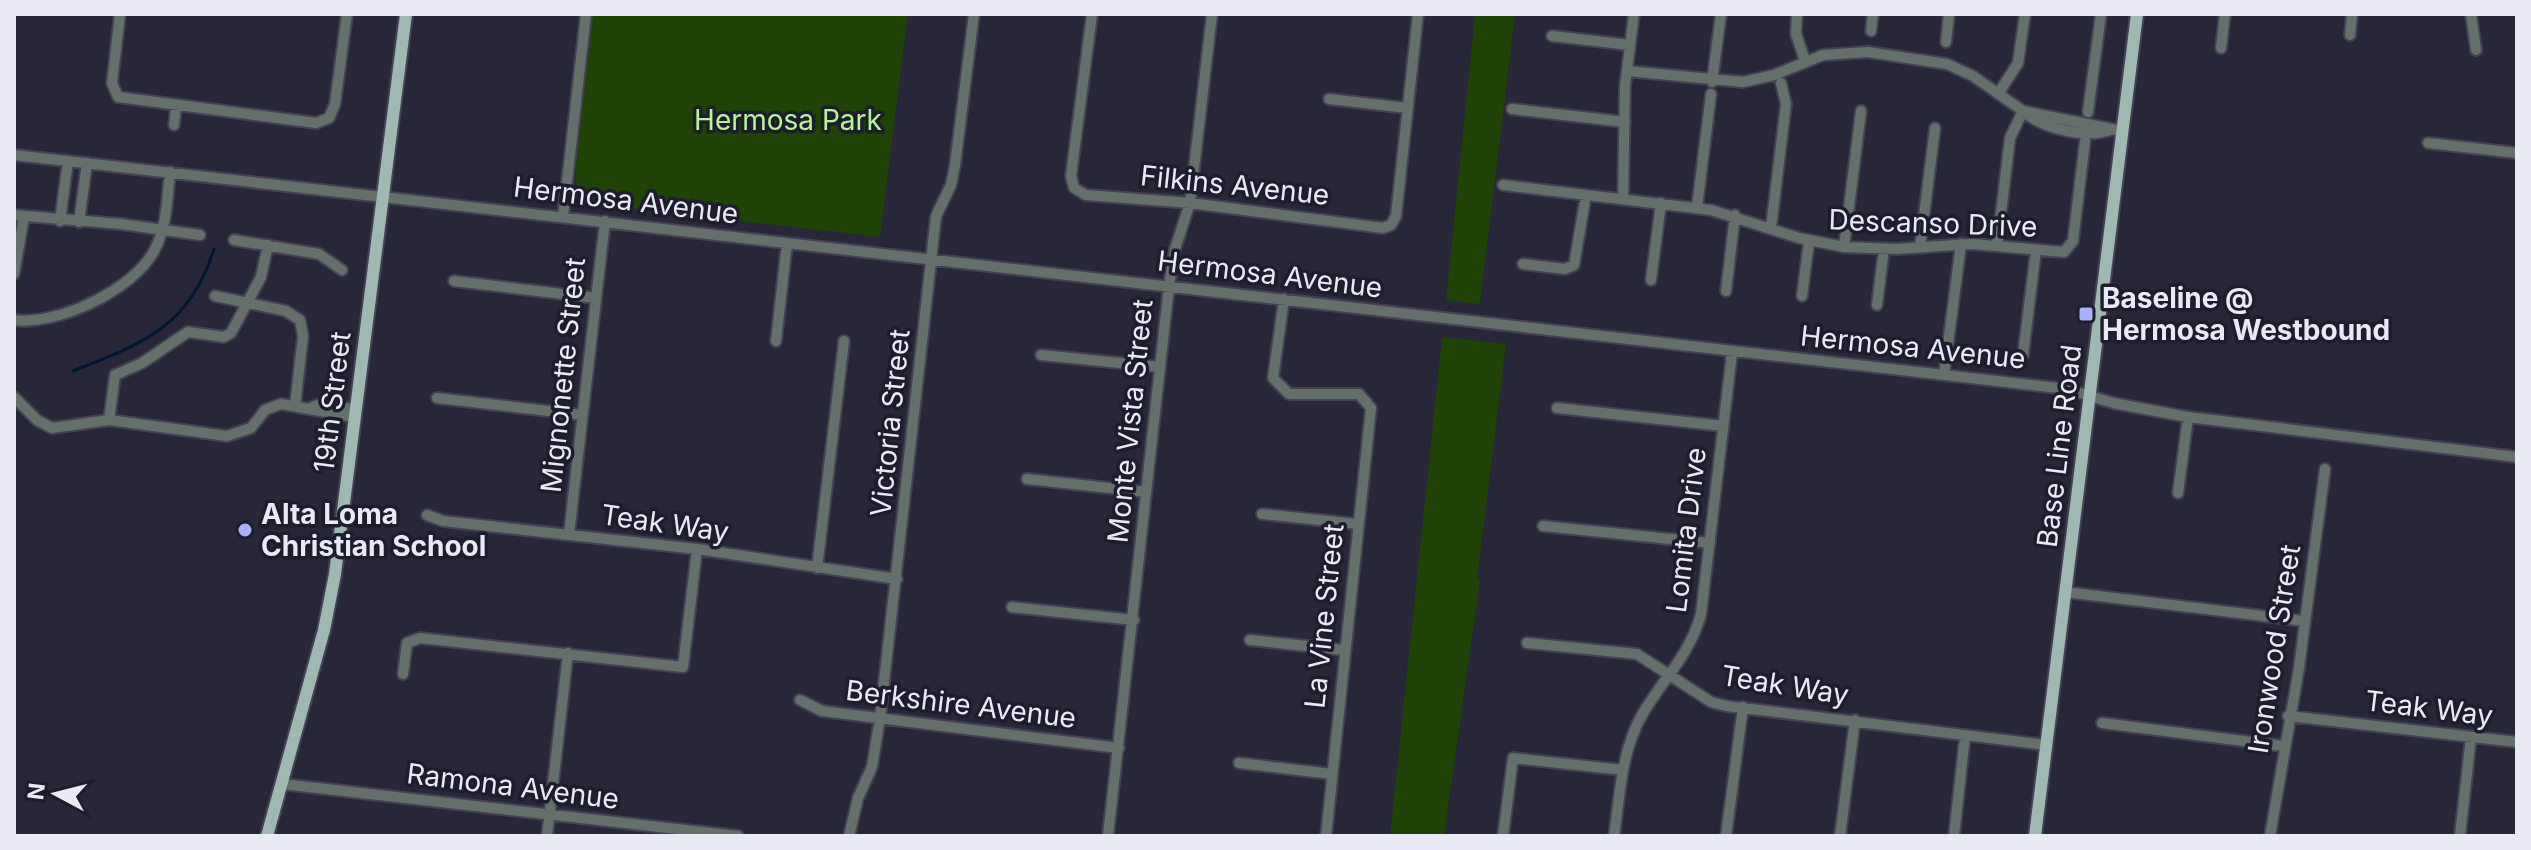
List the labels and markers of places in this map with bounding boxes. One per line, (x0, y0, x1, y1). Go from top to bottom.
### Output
place label: Baseline @ Hermosa Westbound (2102, 281, 2390, 347)
marker: Baseline @ Hermosa Westbound (2077, 305, 2095, 323)
place label: Alta Loma Christian School (261, 497, 486, 563)
marker: Alta Loma Christian School (236, 521, 254, 539)

